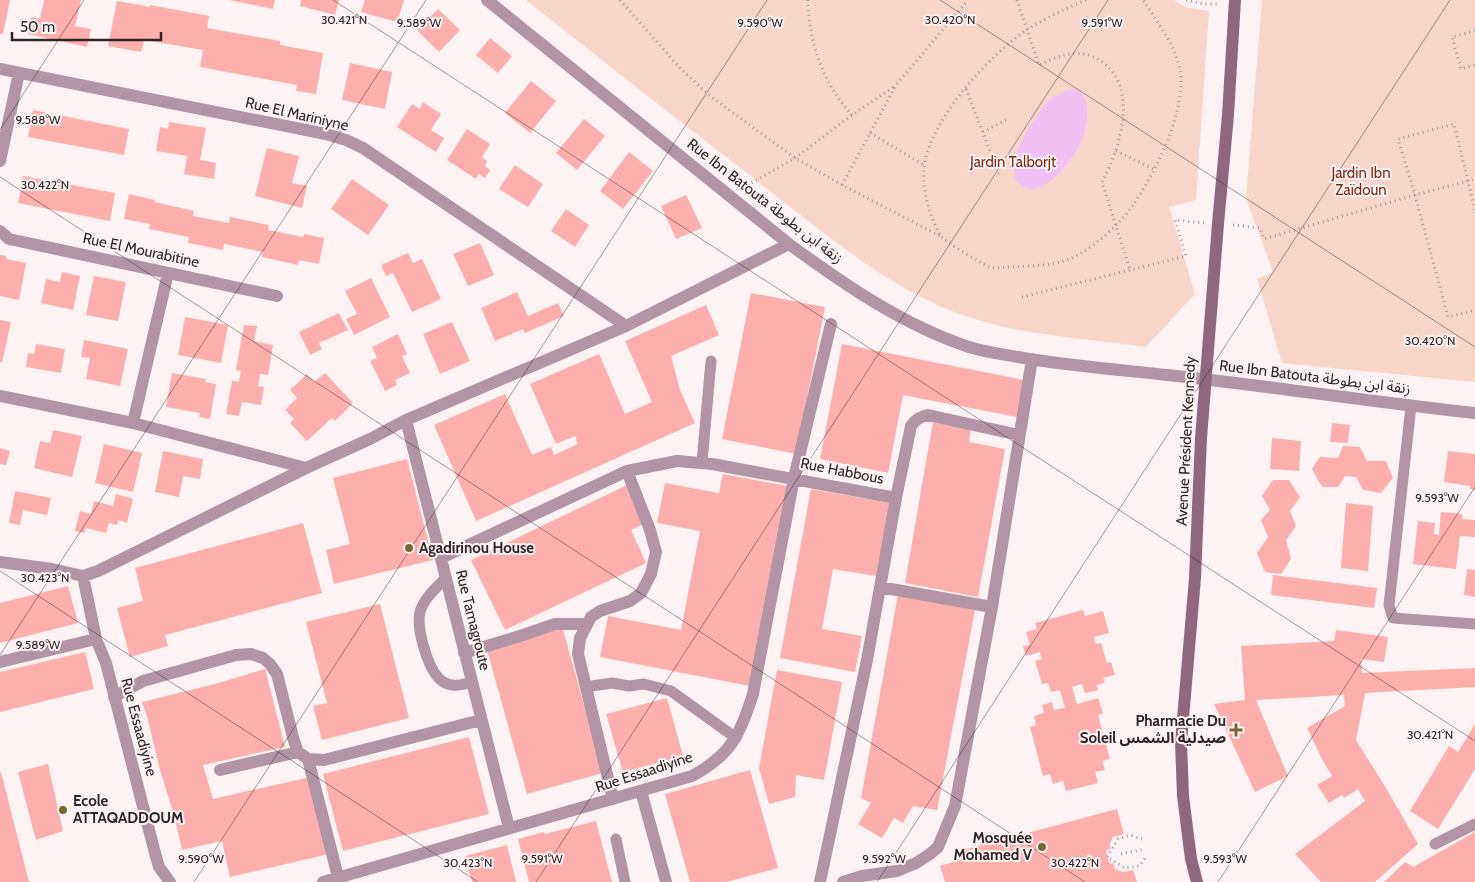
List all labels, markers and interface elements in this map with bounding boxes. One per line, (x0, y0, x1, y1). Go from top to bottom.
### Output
scale bar (12, 10, 161, 42)
text: 30.421°N (321, 12, 367, 27)
text: 30.420°N (925, 12, 975, 27)
text: 9.589°W (397, 15, 442, 30)
text: 9.590°W (737, 15, 783, 30)
text: 9.591°W (1081, 15, 1123, 30)
text: 50 m (20, 18, 55, 36)
street label: Rue El Mariniyne (244, 93, 351, 135)
text: 9.588°W (16, 112, 61, 127)
street label: Rue Ibn Batouta زنقة ابن بطوطة (684, 135, 846, 267)
park label: Jardin Talborjt (969, 153, 1056, 171)
park label: Jardin Ibn Zaïdoun (1330, 164, 1391, 199)
text: 30.422°N (21, 177, 69, 192)
street label: Rue El Mourabitine (81, 229, 201, 271)
text: 30.420°N (1405, 333, 1455, 348)
street label: Avenue Président Kennedy (1173, 355, 1199, 526)
street label: Rue Ibn Batouta زنقة ابن بطوطة (1218, 356, 1412, 398)
street label: Rue Habbous (799, 454, 885, 488)
text: 9.593°W (1415, 490, 1459, 505)
place label: Agadirinou House (419, 539, 534, 557)
marker: Agadirinou House (403, 542, 415, 554)
street label: Rue Tamagroute (452, 568, 494, 673)
text: 30.423°N (21, 570, 69, 585)
text: 9.589°W (16, 637, 61, 652)
street label: Rue Essaadiyine (117, 676, 161, 778)
place label: Pharmacie Du Soleil صيدلية الشمس (1080, 712, 1226, 747)
marker: Pharmacie Du Soleil صيدلية الشمس (1230, 724, 1242, 736)
text: 30.421°N (1407, 727, 1453, 742)
street label: Rue Essaadiyine (593, 748, 695, 796)
place label: Ecole ATTAQADDOUM (73, 792, 183, 827)
marker: Ecole ATTAQADDOUM (57, 804, 69, 816)
place label: Mosquée Mohamed V (953, 829, 1033, 864)
marker: Mosquée Mohamed V (1036, 841, 1048, 853)
text: 9.590°W (178, 851, 224, 866)
text: 9.591°W (521, 851, 563, 866)
text: 9.592°W (862, 851, 906, 866)
text: 9.593°W (1203, 851, 1247, 866)
text: 30.423°N (444, 855, 492, 870)
text: 30.422°N (1051, 855, 1099, 870)

